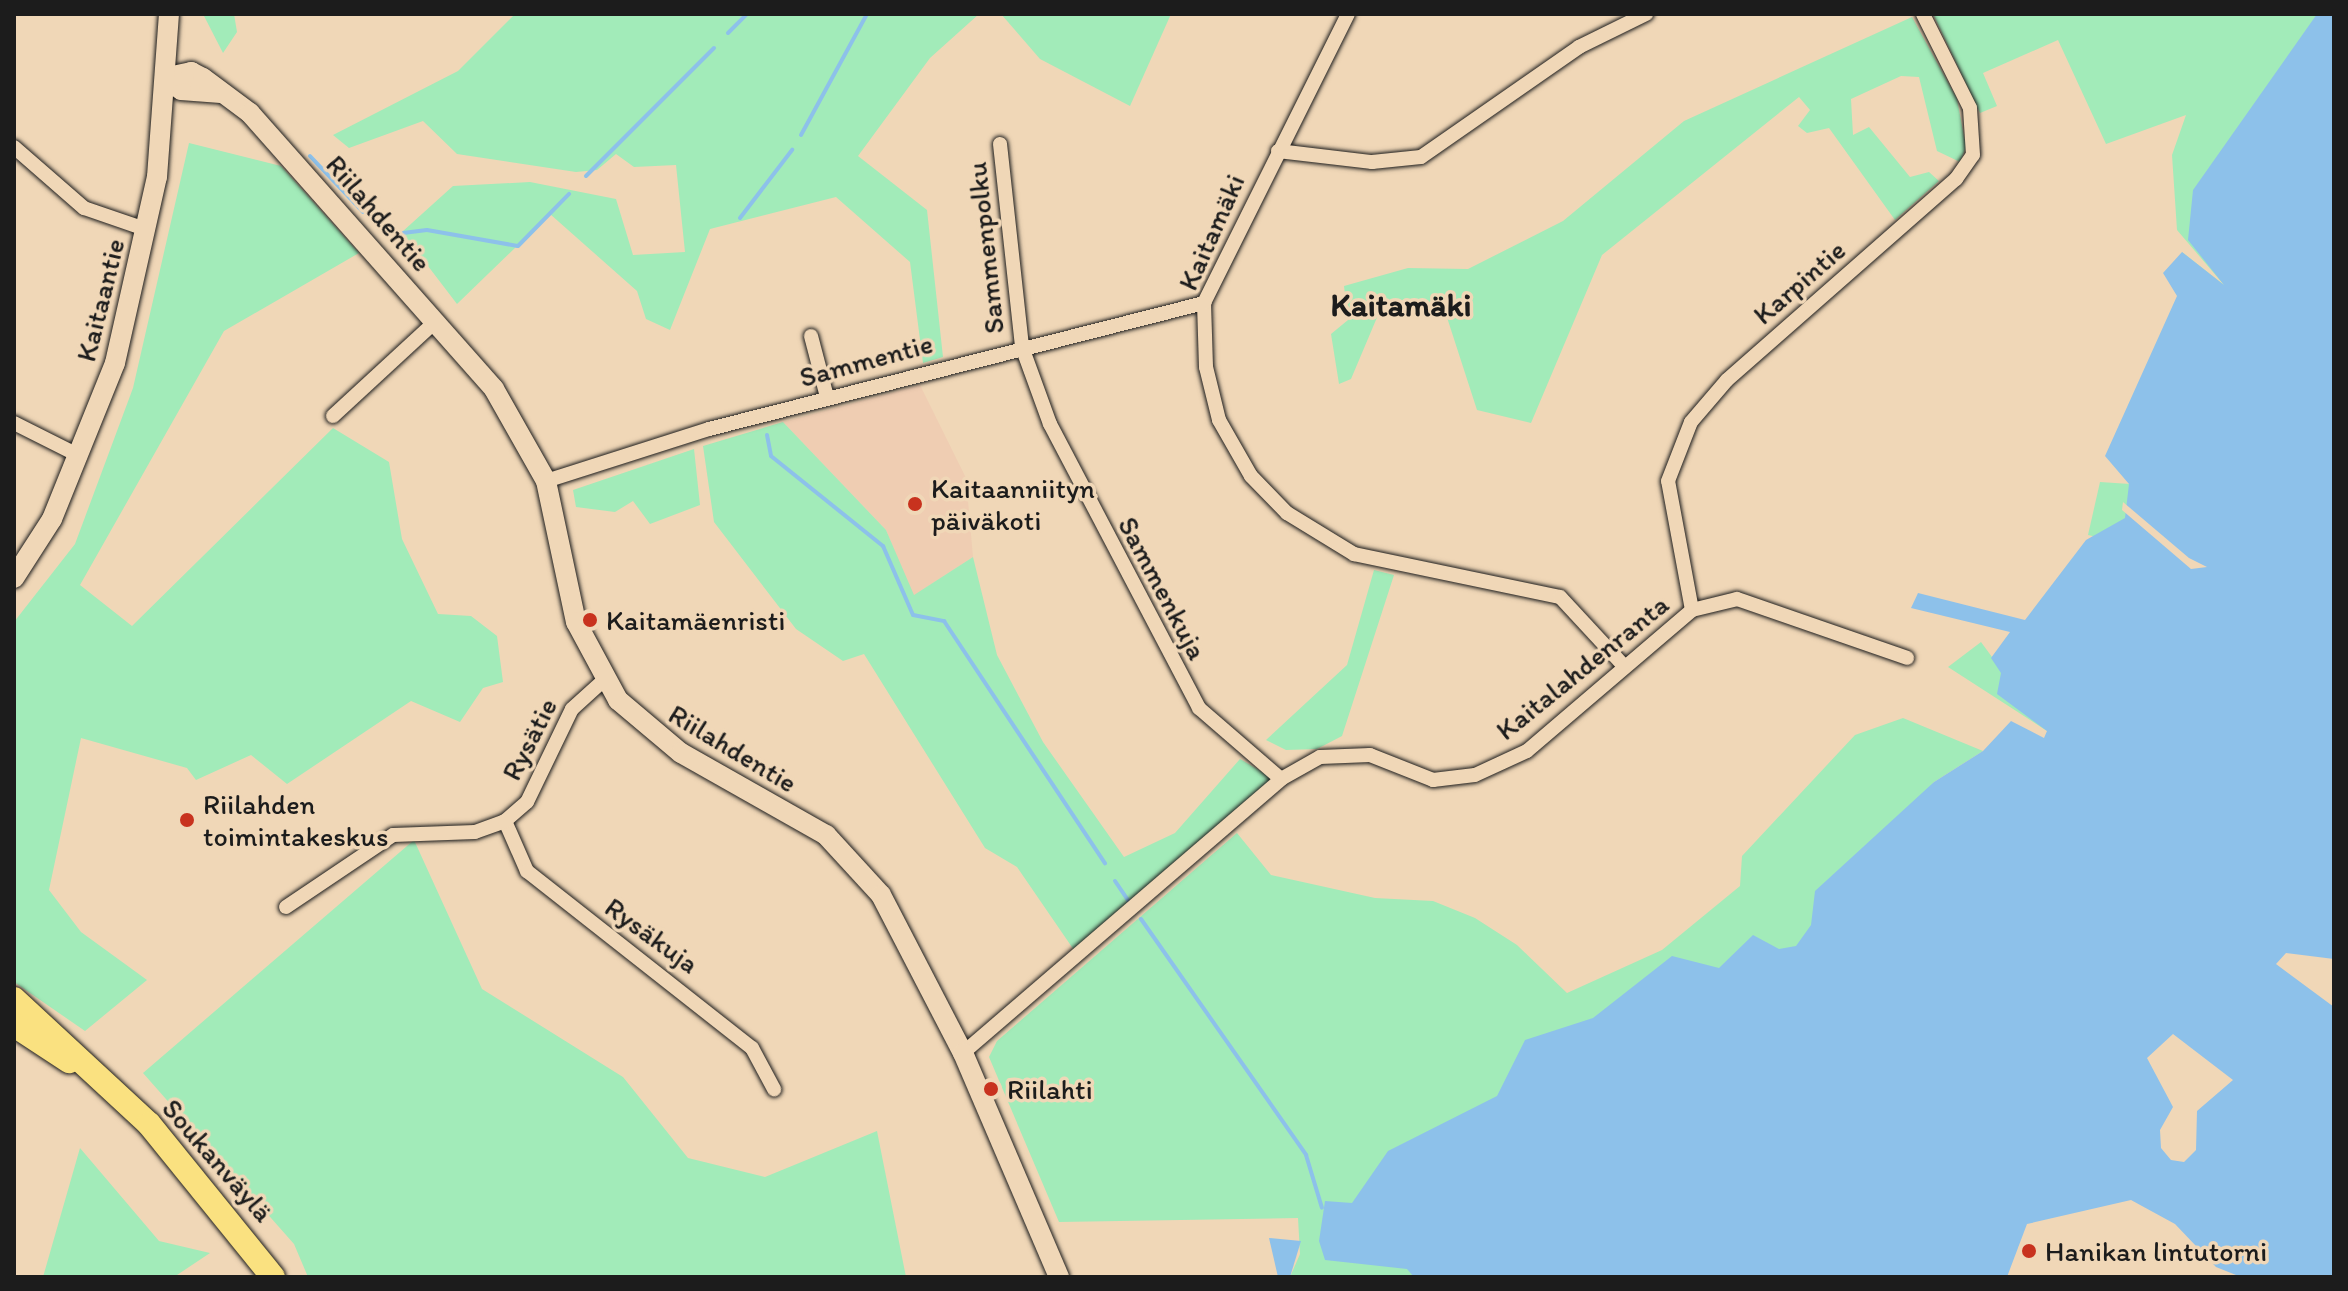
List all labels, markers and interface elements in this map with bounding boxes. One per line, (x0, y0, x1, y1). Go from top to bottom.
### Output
street label: Riilahdentie (319, 148, 439, 278)
street label: Sammenpolku (959, 160, 1011, 336)
street label: Kaitamäki (1171, 169, 1251, 295)
street label: Karpintie (1746, 233, 1852, 331)
street label: Kaitaantie (69, 235, 131, 365)
district label: Kaitamäki (1330, 286, 1472, 324)
street label: Sammentie (796, 326, 936, 394)
place label: Kaitaanniityn päiväkoti (931, 471, 1095, 537)
marker: Kaitaanniityn päiväkoti (906, 495, 924, 513)
street label: Sammenkuja (1111, 511, 1215, 665)
street label: Kaitalahdenranta (1489, 587, 1675, 747)
place label: Kaitamäenristi (606, 603, 785, 637)
marker: Kaitamäenristi (581, 611, 599, 629)
street label: Rysätie (494, 692, 564, 786)
street label: Riilahdentie (663, 697, 803, 799)
place label: Riilahden toimintakeskus (203, 787, 388, 853)
marker: Riilahden toimintakeskus (178, 811, 196, 829)
street label: Rysäkuja (599, 890, 705, 980)
place label: Riilahti (1007, 1072, 1093, 1106)
marker: Riilahti (982, 1080, 1000, 1098)
street label: Soukanväylä (155, 1092, 281, 1228)
place label: Hanikan lintutorni (2045, 1234, 2267, 1268)
marker: Hanikan lintutorni (2020, 1242, 2038, 1260)

